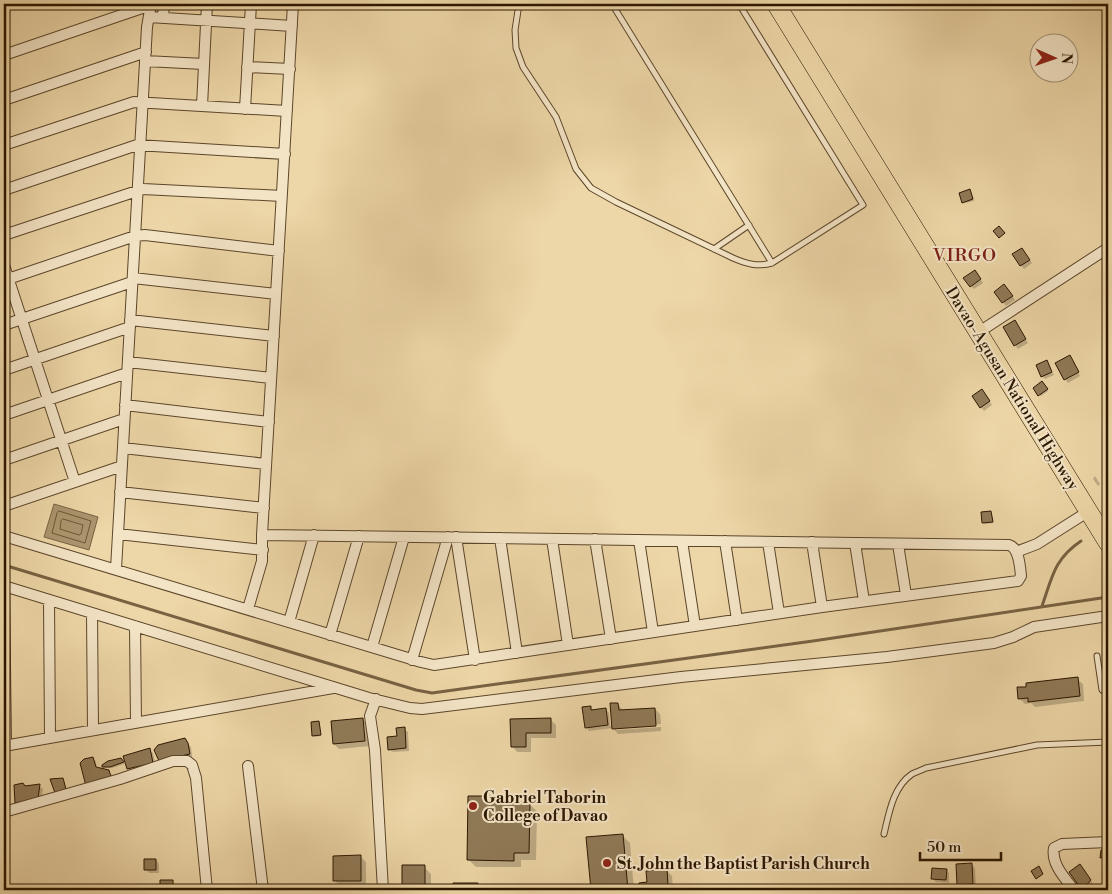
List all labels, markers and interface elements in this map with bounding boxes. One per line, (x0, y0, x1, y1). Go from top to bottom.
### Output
north arrow (1030, 32, 1080, 82)
text: N (1057, 53, 1075, 64)
district label: VIRGO (932, 244, 997, 267)
street label: Davao-Agusan National Highway (941, 283, 1083, 494)
place label: Gabriel Taborin College of Davao (483, 788, 608, 826)
marker: Gabriel Taborin College of Davao (467, 800, 479, 812)
scale bar (920, 829, 1001, 861)
text: 50 m (927, 838, 961, 857)
place label: St. John the Baptist Parish Church (617, 854, 870, 874)
marker: St. John the Baptist Parish Church (601, 857, 613, 869)

